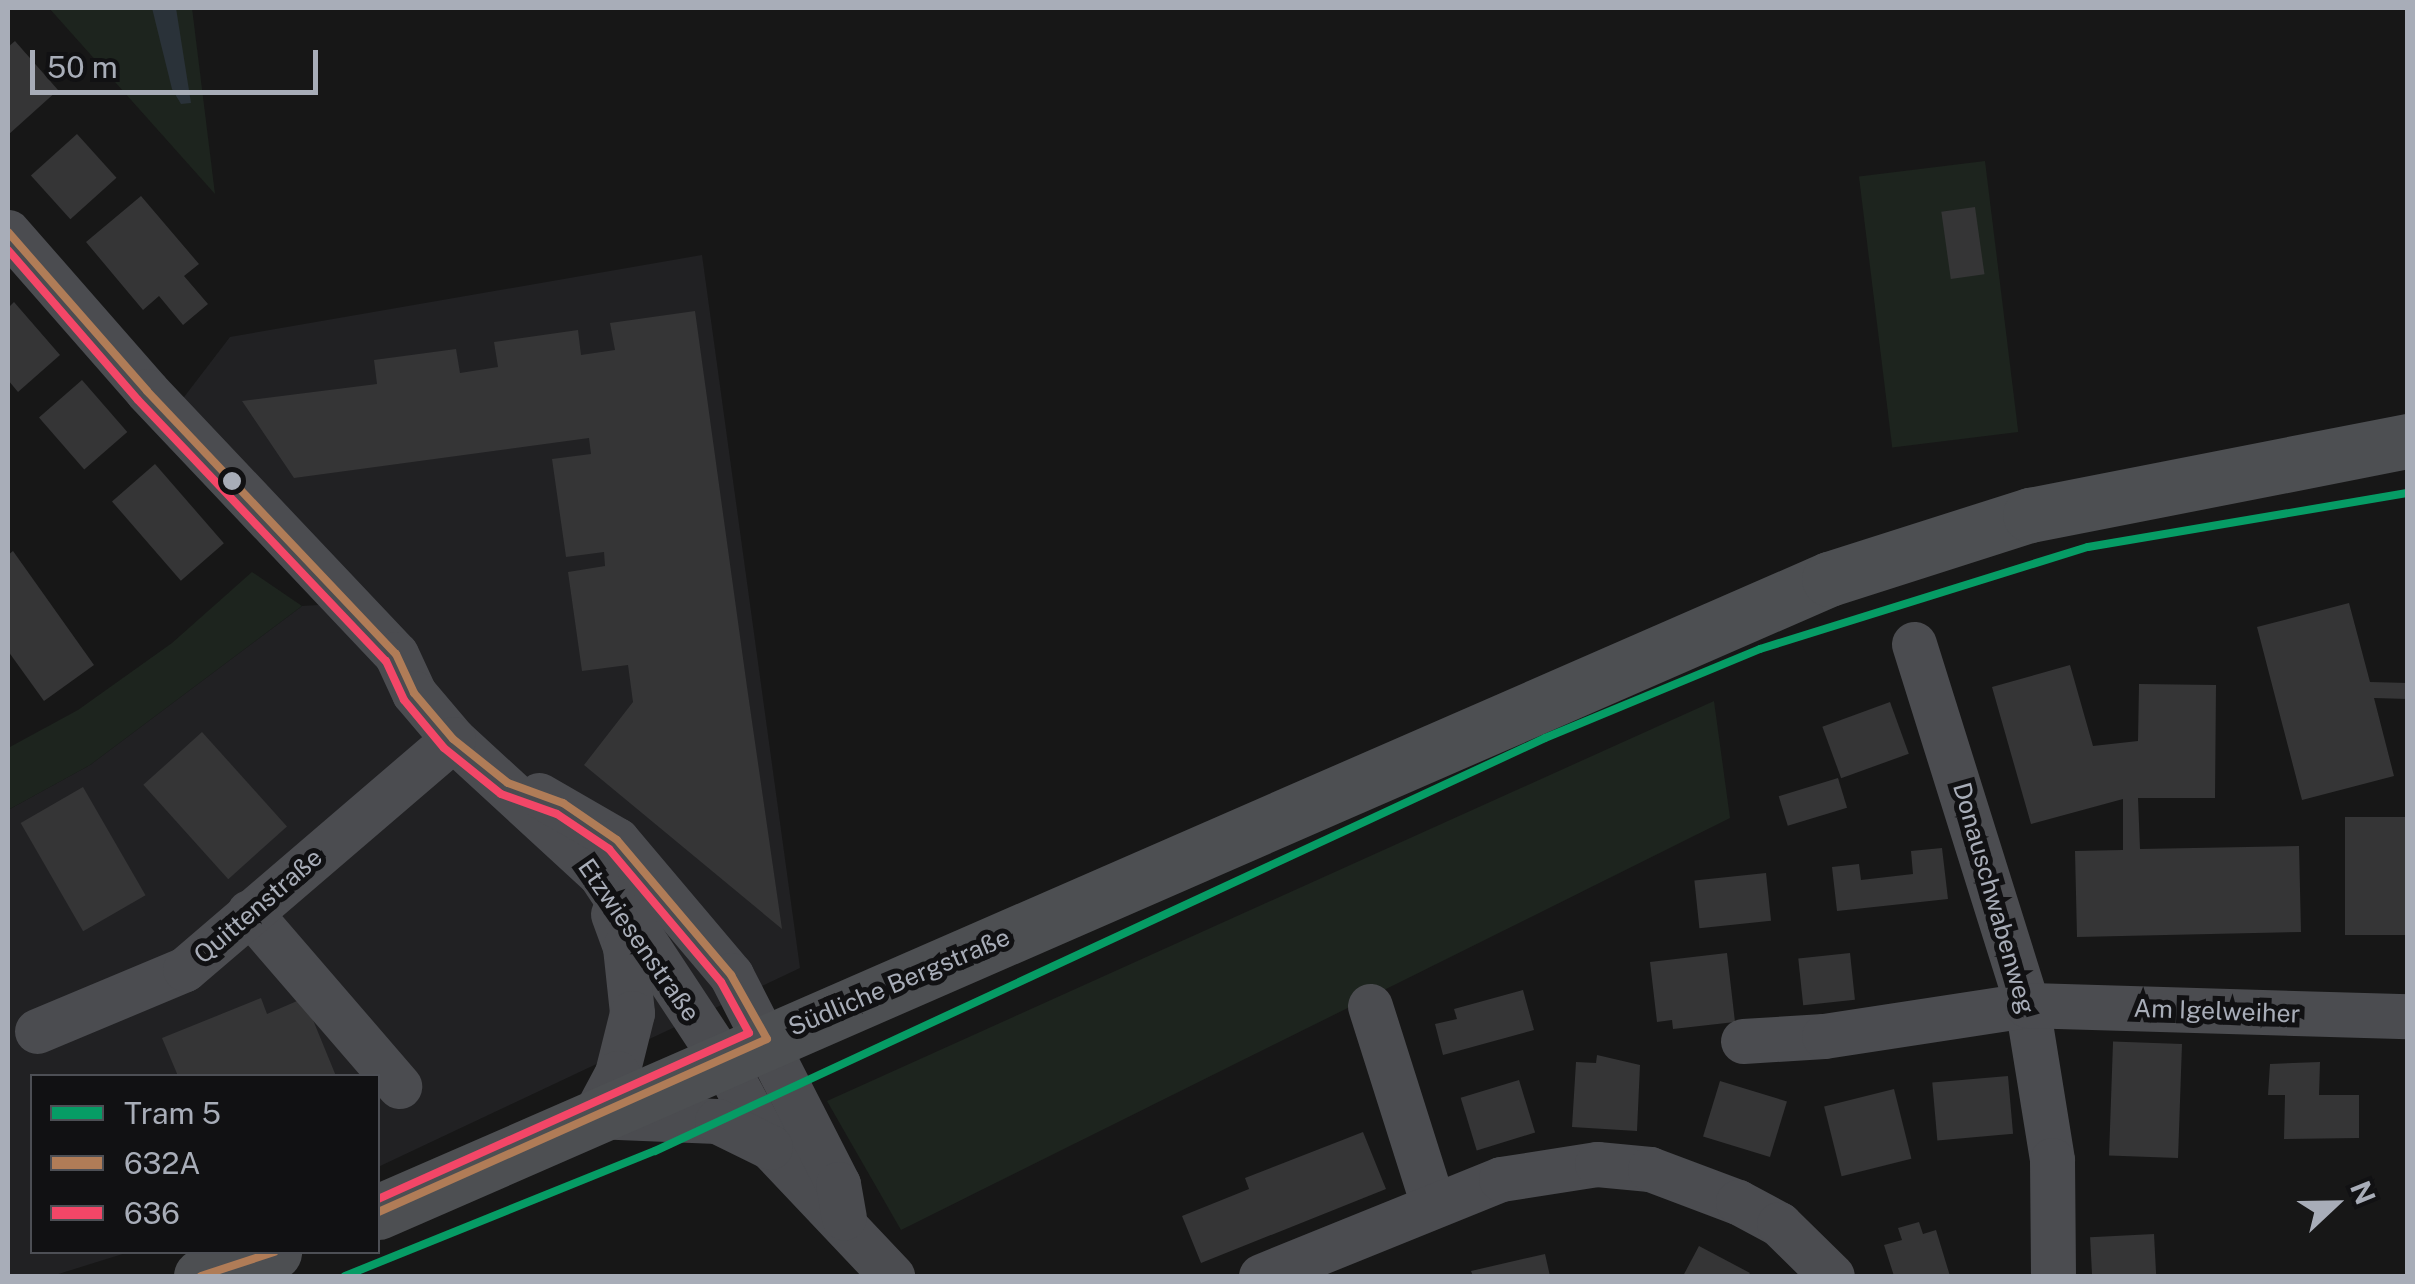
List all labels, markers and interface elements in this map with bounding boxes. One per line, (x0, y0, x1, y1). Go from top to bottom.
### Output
scale bar (35, 30, 322, 92)
text: 50 m (47, 49, 118, 85)
unlabelled marker (222, 471, 242, 491)
street label: Donauschwabenweg (1947, 779, 2041, 1017)
street label: Quittenstraße (188, 842, 328, 970)
street label: Etzwiesenstraße (572, 853, 706, 1027)
street label: Südliche Bergstraße (784, 922, 1014, 1042)
street label: Am Igelweiher (2133, 993, 2301, 1029)
legend (30, 1074, 380, 1254)
text: Tram 5 (124, 1095, 221, 1131)
text: 632A (124, 1145, 201, 1181)
north arrow (2285, 1154, 2385, 1254)
text: N (2344, 1176, 2383, 1209)
text: 636 (124, 1195, 180, 1231)

